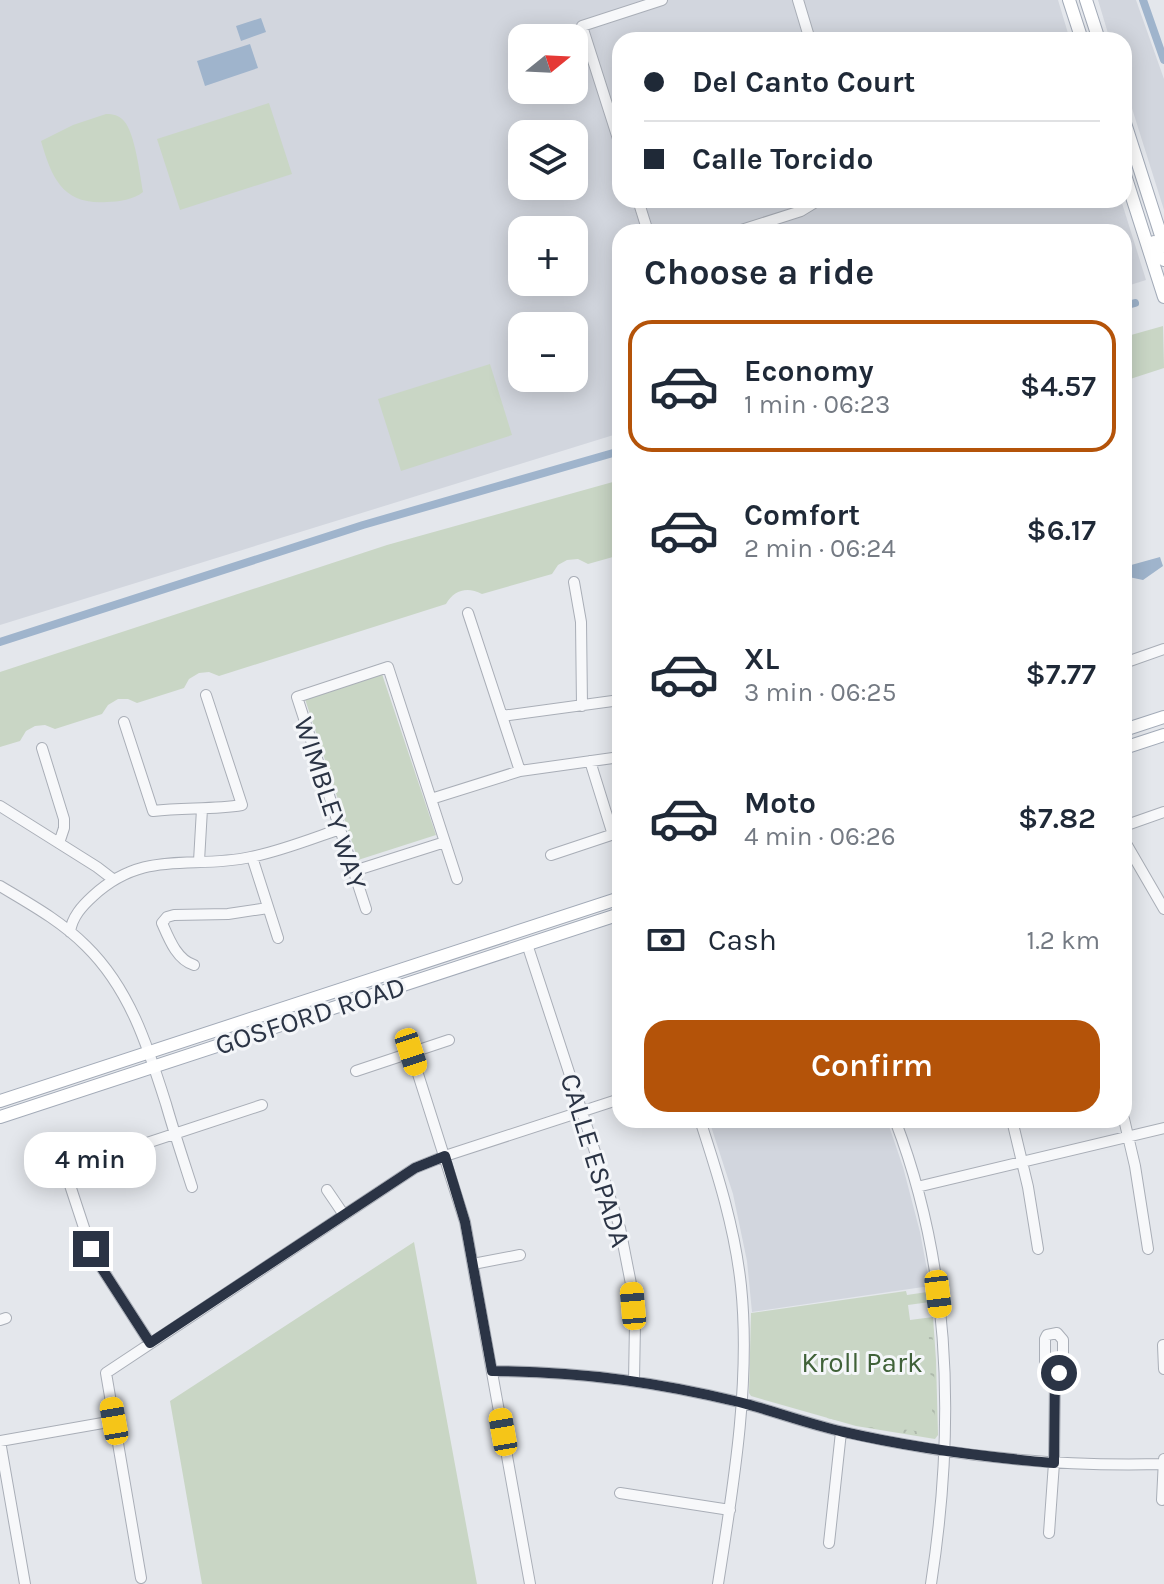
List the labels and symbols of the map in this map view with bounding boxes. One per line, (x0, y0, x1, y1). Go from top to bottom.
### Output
north arrow (508, 24, 588, 104)
street label: WIMBLEY WAY (287, 713, 374, 894)
street label: GOSFORD ROAD (211, 969, 409, 1062)
car (392, 1025, 430, 1079)
street label: CALLE ESPADA (553, 1069, 638, 1251)
callout: 4 min (25, 1133, 157, 1189)
route end (73, 1231, 109, 1267)
car (923, 1269, 953, 1319)
car (619, 1281, 647, 1331)
park label: Kroll Park (801, 1346, 923, 1379)
route start (1041, 1355, 1077, 1391)
car (98, 1395, 130, 1447)
car (487, 1406, 519, 1458)

